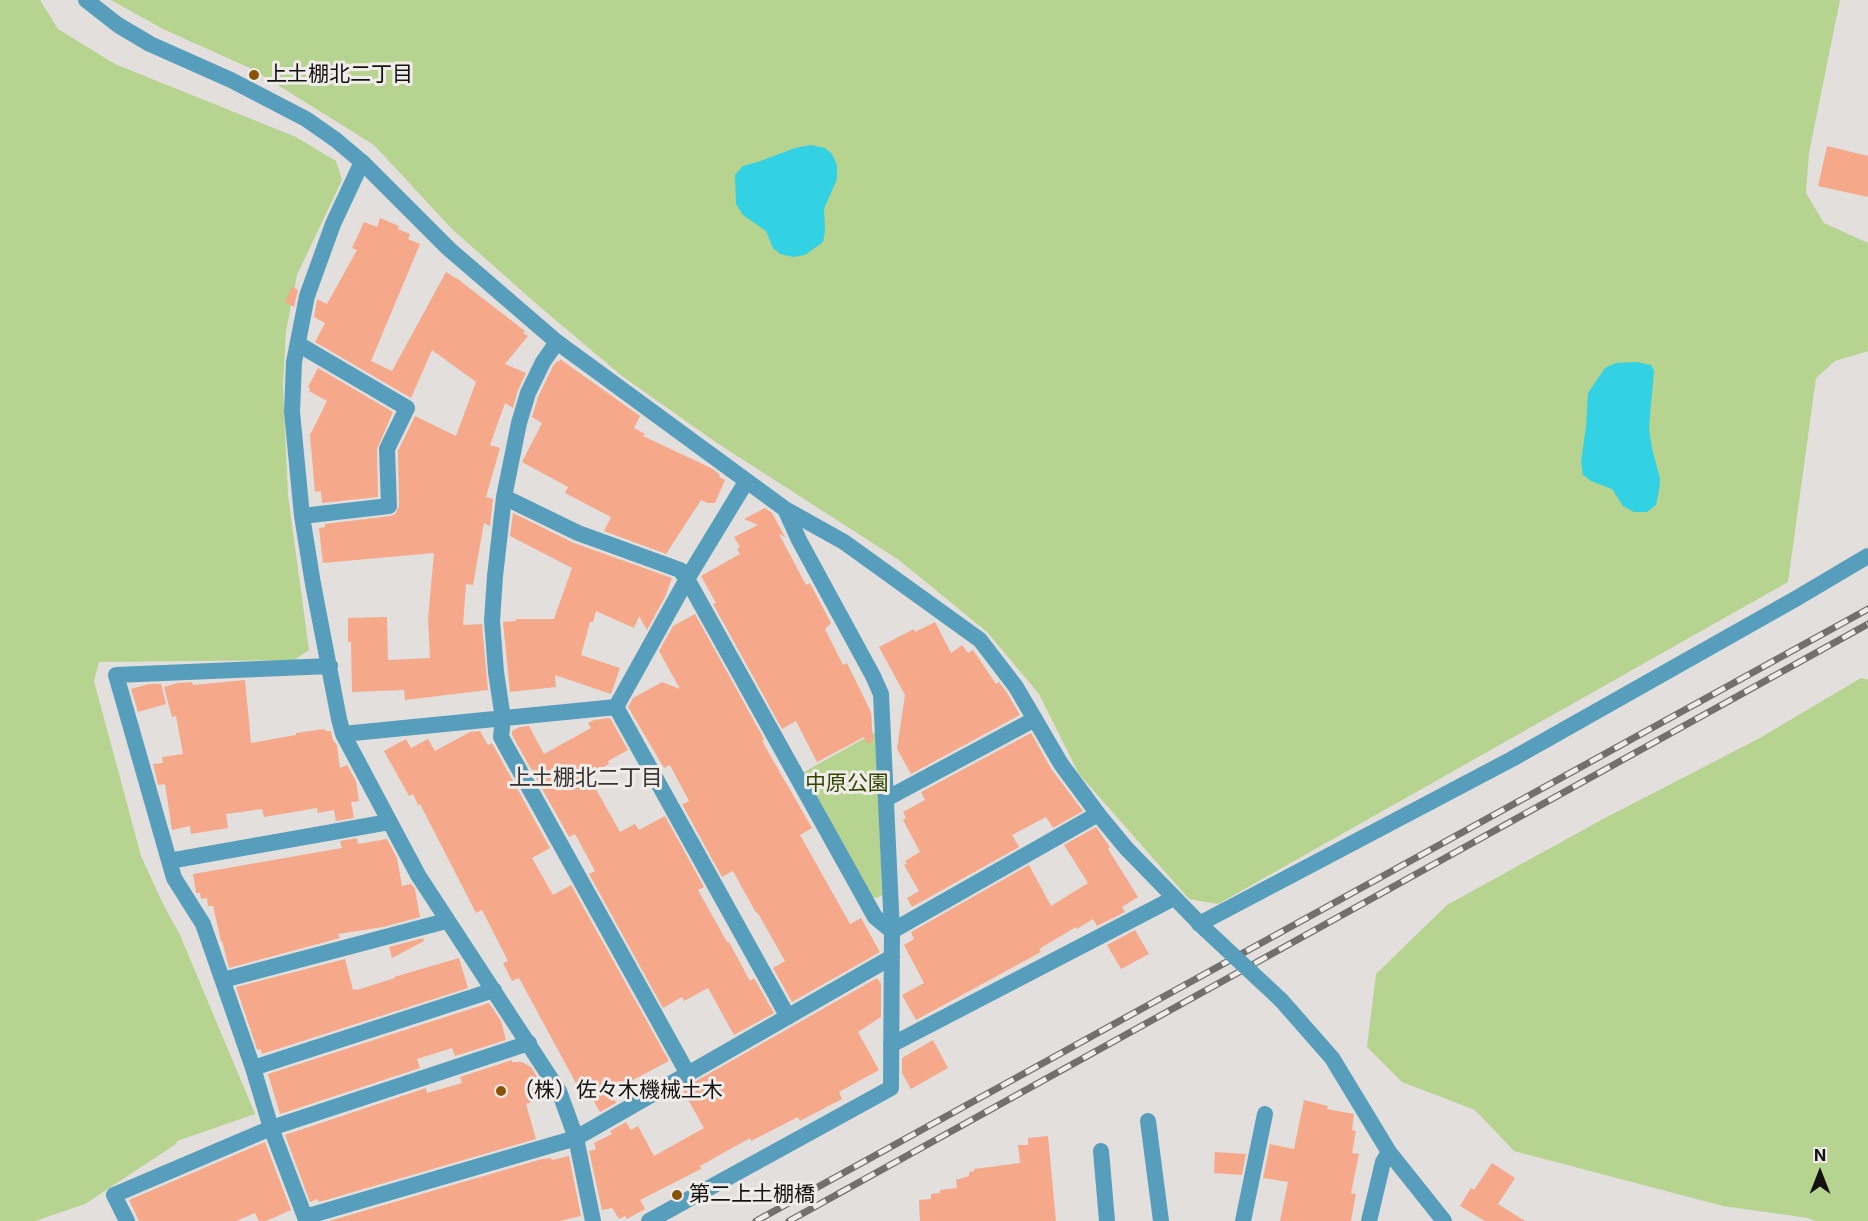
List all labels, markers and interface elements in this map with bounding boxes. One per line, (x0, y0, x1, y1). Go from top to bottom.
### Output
place label: 上土棚北二丁目 (266, 62, 413, 88)
marker: 上土棚北二丁目 (247, 68, 261, 82)
district label: 上土棚北二丁目 (509, 765, 663, 791)
park label: 中原公園 (805, 771, 889, 797)
place label: （株）佐々木機械土木 (513, 1078, 723, 1104)
marker: （株）佐々木機械土木 (494, 1084, 508, 1098)
north arrow (1790, 1143, 1850, 1203)
text: N (1814, 1145, 1826, 1165)
place label: 第二上土棚橋 (689, 1182, 815, 1208)
marker: 第二上土棚橋 (670, 1188, 684, 1202)

